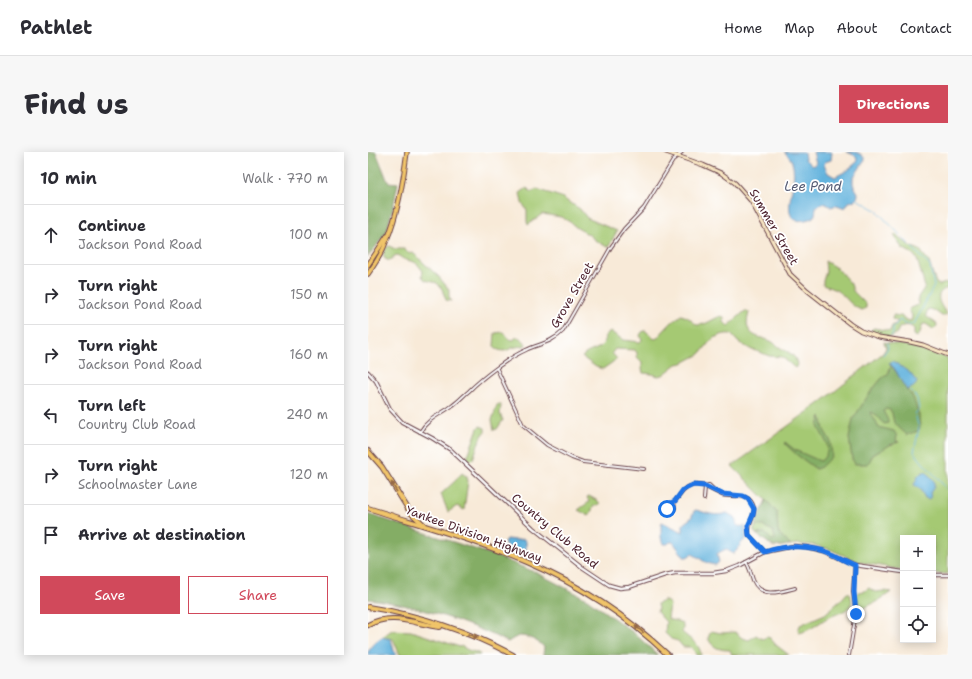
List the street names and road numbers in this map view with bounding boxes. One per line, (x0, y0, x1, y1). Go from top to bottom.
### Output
street label: Summer Street (746, 186, 802, 268)
street label: Grove Street (547, 259, 597, 331)
street label: Country Club Road (508, 490, 602, 572)
street label: Yankee Division Highway (404, 502, 544, 566)

